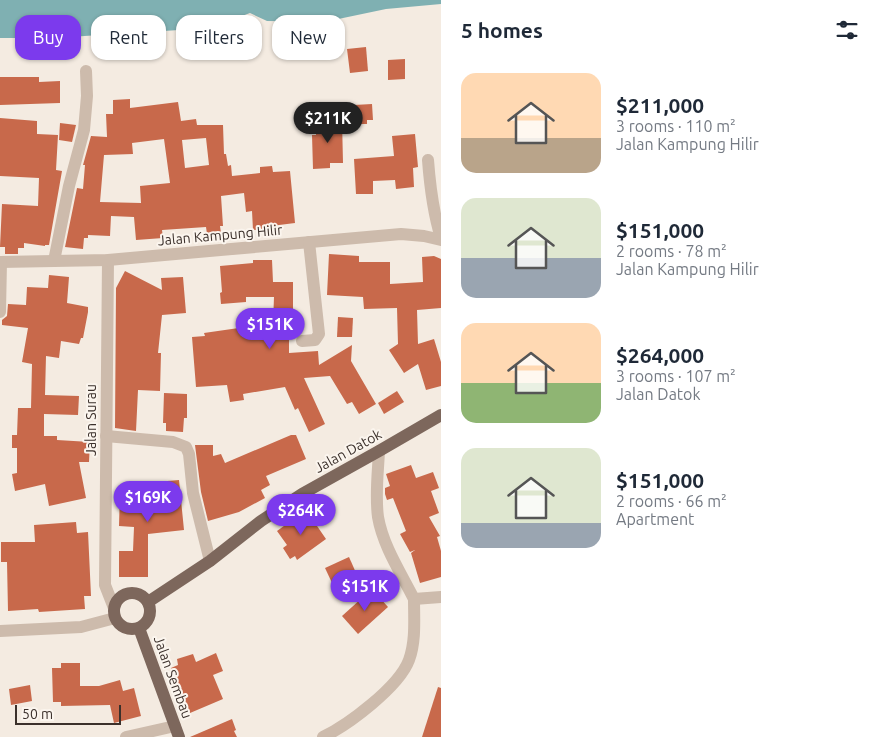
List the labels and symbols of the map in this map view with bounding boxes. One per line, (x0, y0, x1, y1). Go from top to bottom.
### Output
pin: $211K (293, 102, 363, 144)
street label: Jalan Kampung Hilir (157, 222, 284, 248)
pin: $151K (235, 308, 305, 350)
street label: Jalan Surau (83, 384, 99, 456)
street label: Jalan Datok (312, 426, 384, 476)
pin: $169K (113, 480, 183, 523)
pin: $264K (266, 494, 336, 536)
pin: $151K (330, 570, 400, 612)
street label: Jalan Sembau (151, 634, 195, 720)
scale bar (15, 702, 121, 725)

